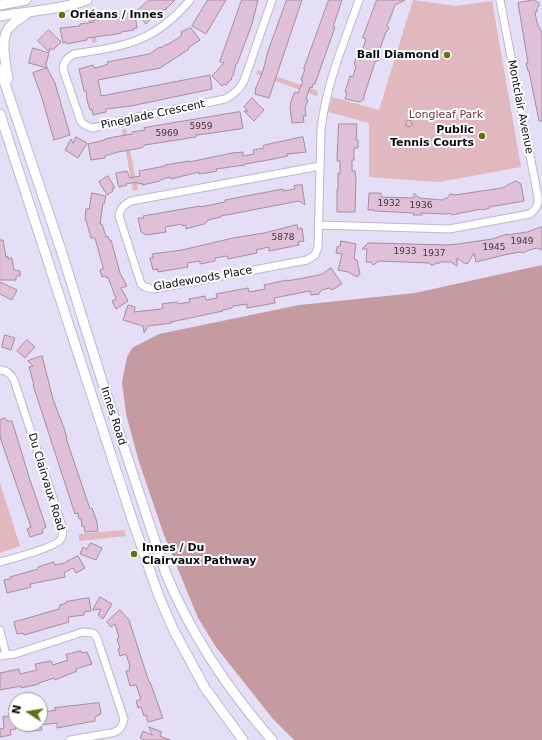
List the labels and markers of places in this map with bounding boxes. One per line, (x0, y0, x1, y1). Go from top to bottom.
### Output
place label: Orléans / Innes (70, 8, 163, 22)
marker: Orléans / Innes (57, 10, 67, 20)
place label: Ball Diamond (357, 48, 439, 62)
marker: Ball Diamond (442, 50, 452, 60)
place label: Public Tennis Courts (390, 123, 474, 149)
marker: Public Tennis Courts (477, 131, 487, 141)
place label: Innes / Du Clairvaux Pathway (142, 541, 257, 567)
marker: Innes / Du Clairvaux Pathway (129, 549, 139, 559)

